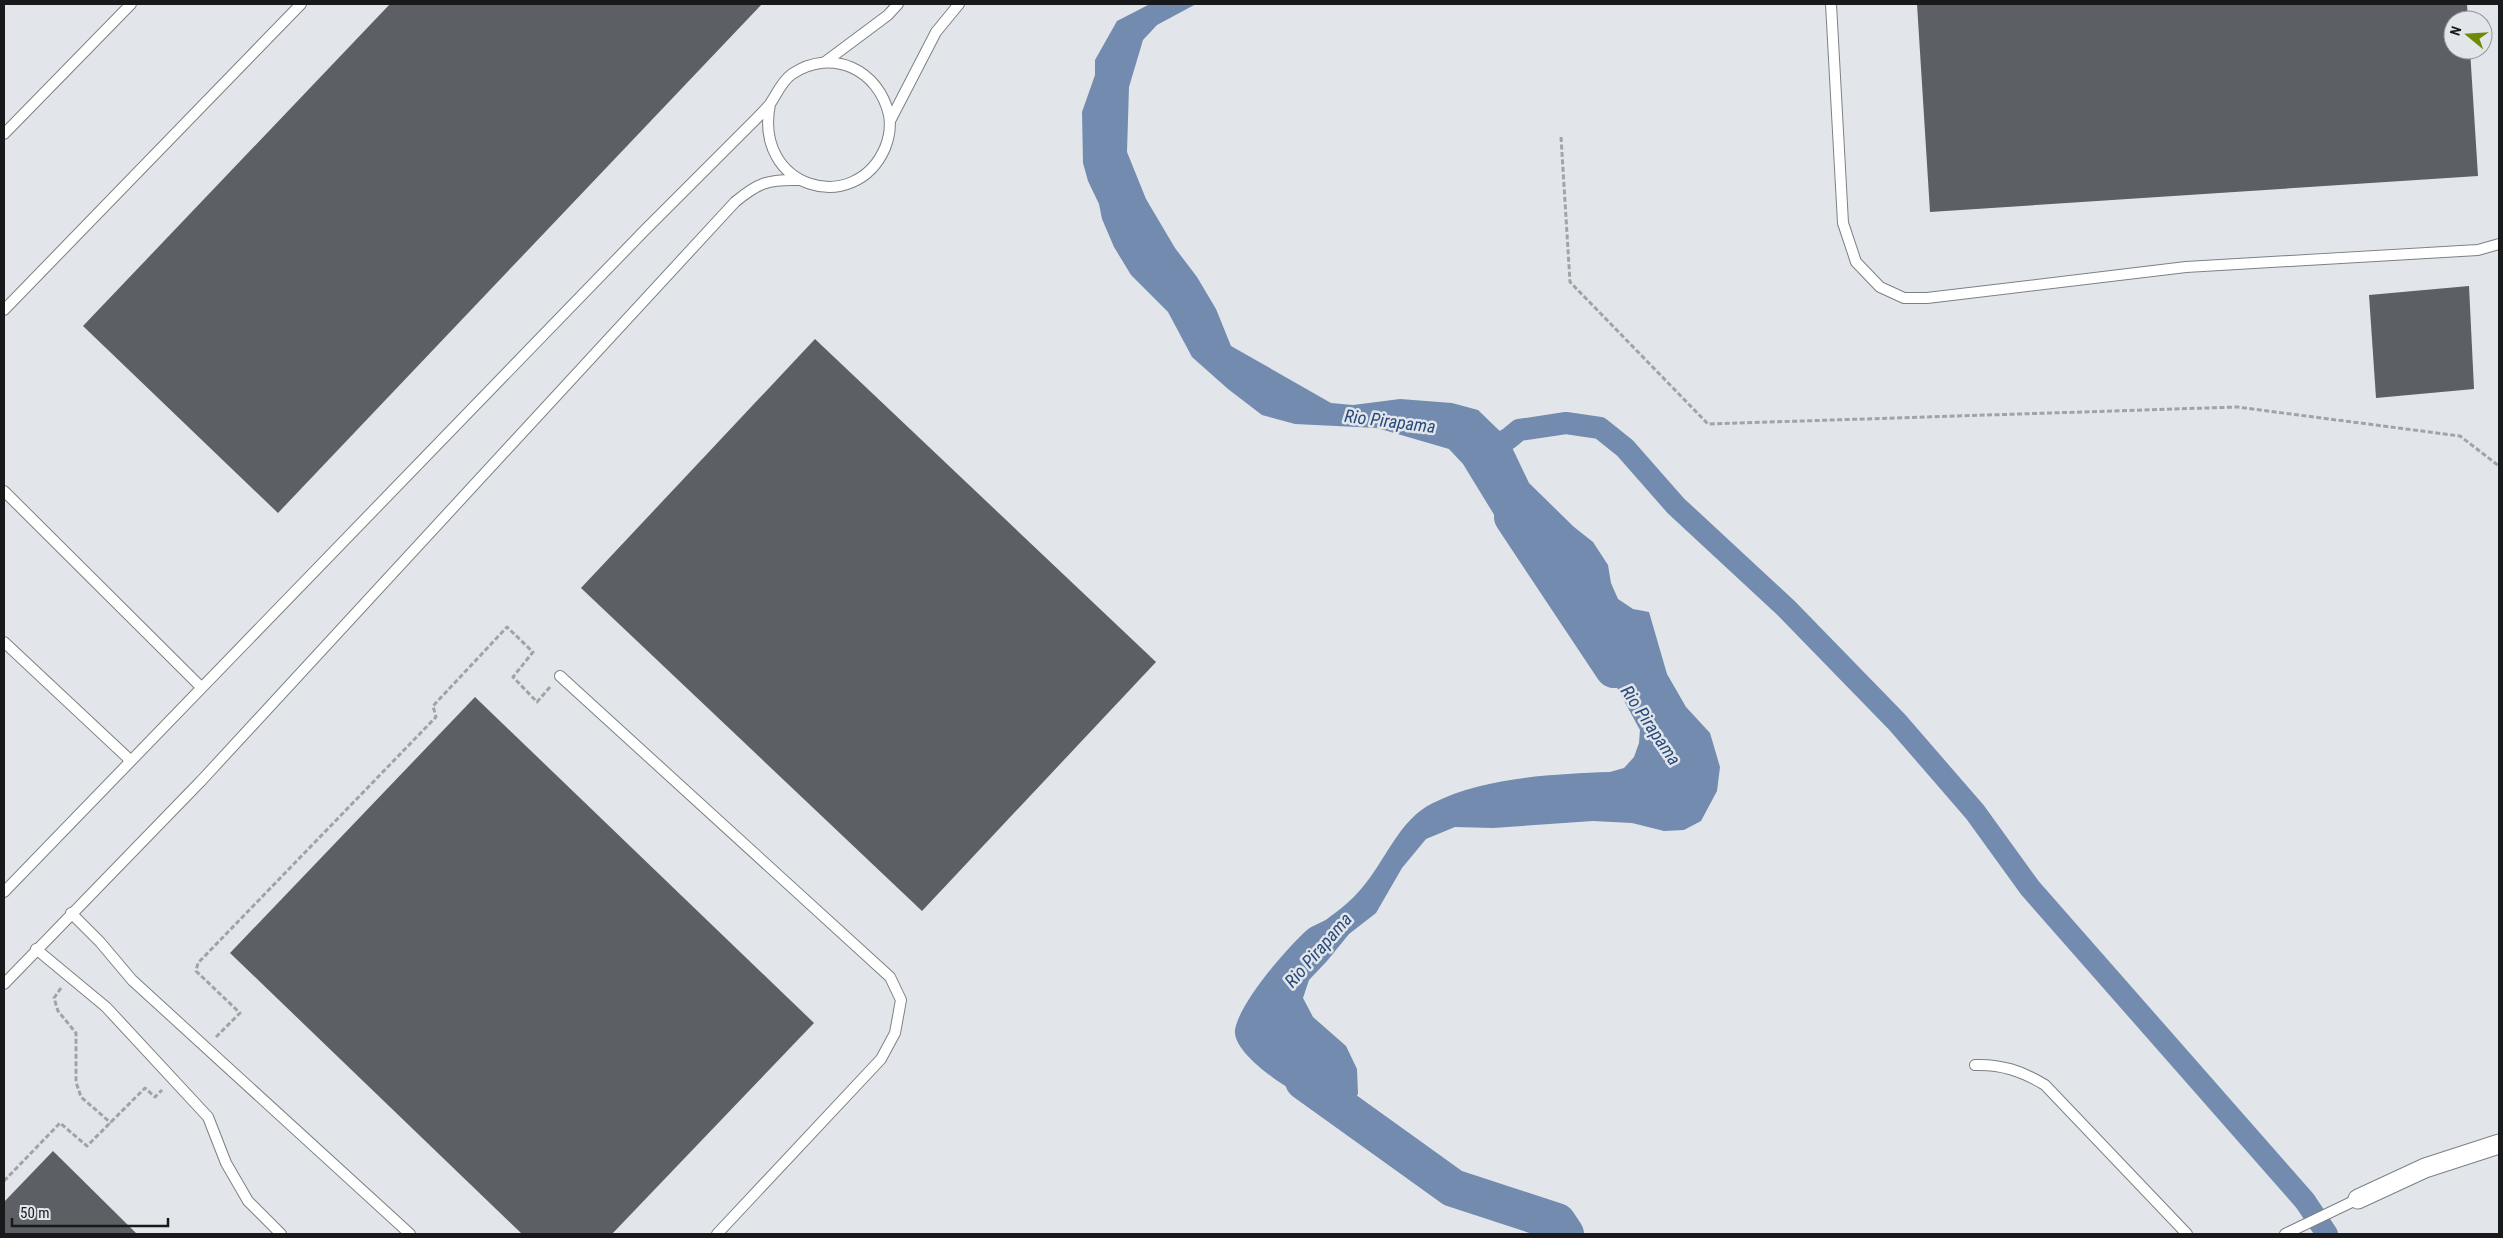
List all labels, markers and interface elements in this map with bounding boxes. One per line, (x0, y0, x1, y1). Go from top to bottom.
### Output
north arrow (2443, 10, 2493, 60)
text: N (2447, 24, 2465, 38)
water label: Rio Pirapama (1343, 405, 1437, 437)
water label: Rio Pirapama (1617, 681, 1685, 769)
water label: Rio Pirapama (1280, 909, 1356, 991)
scale bar (12, 1196, 169, 1228)
text: 50 m (20, 1204, 50, 1222)

